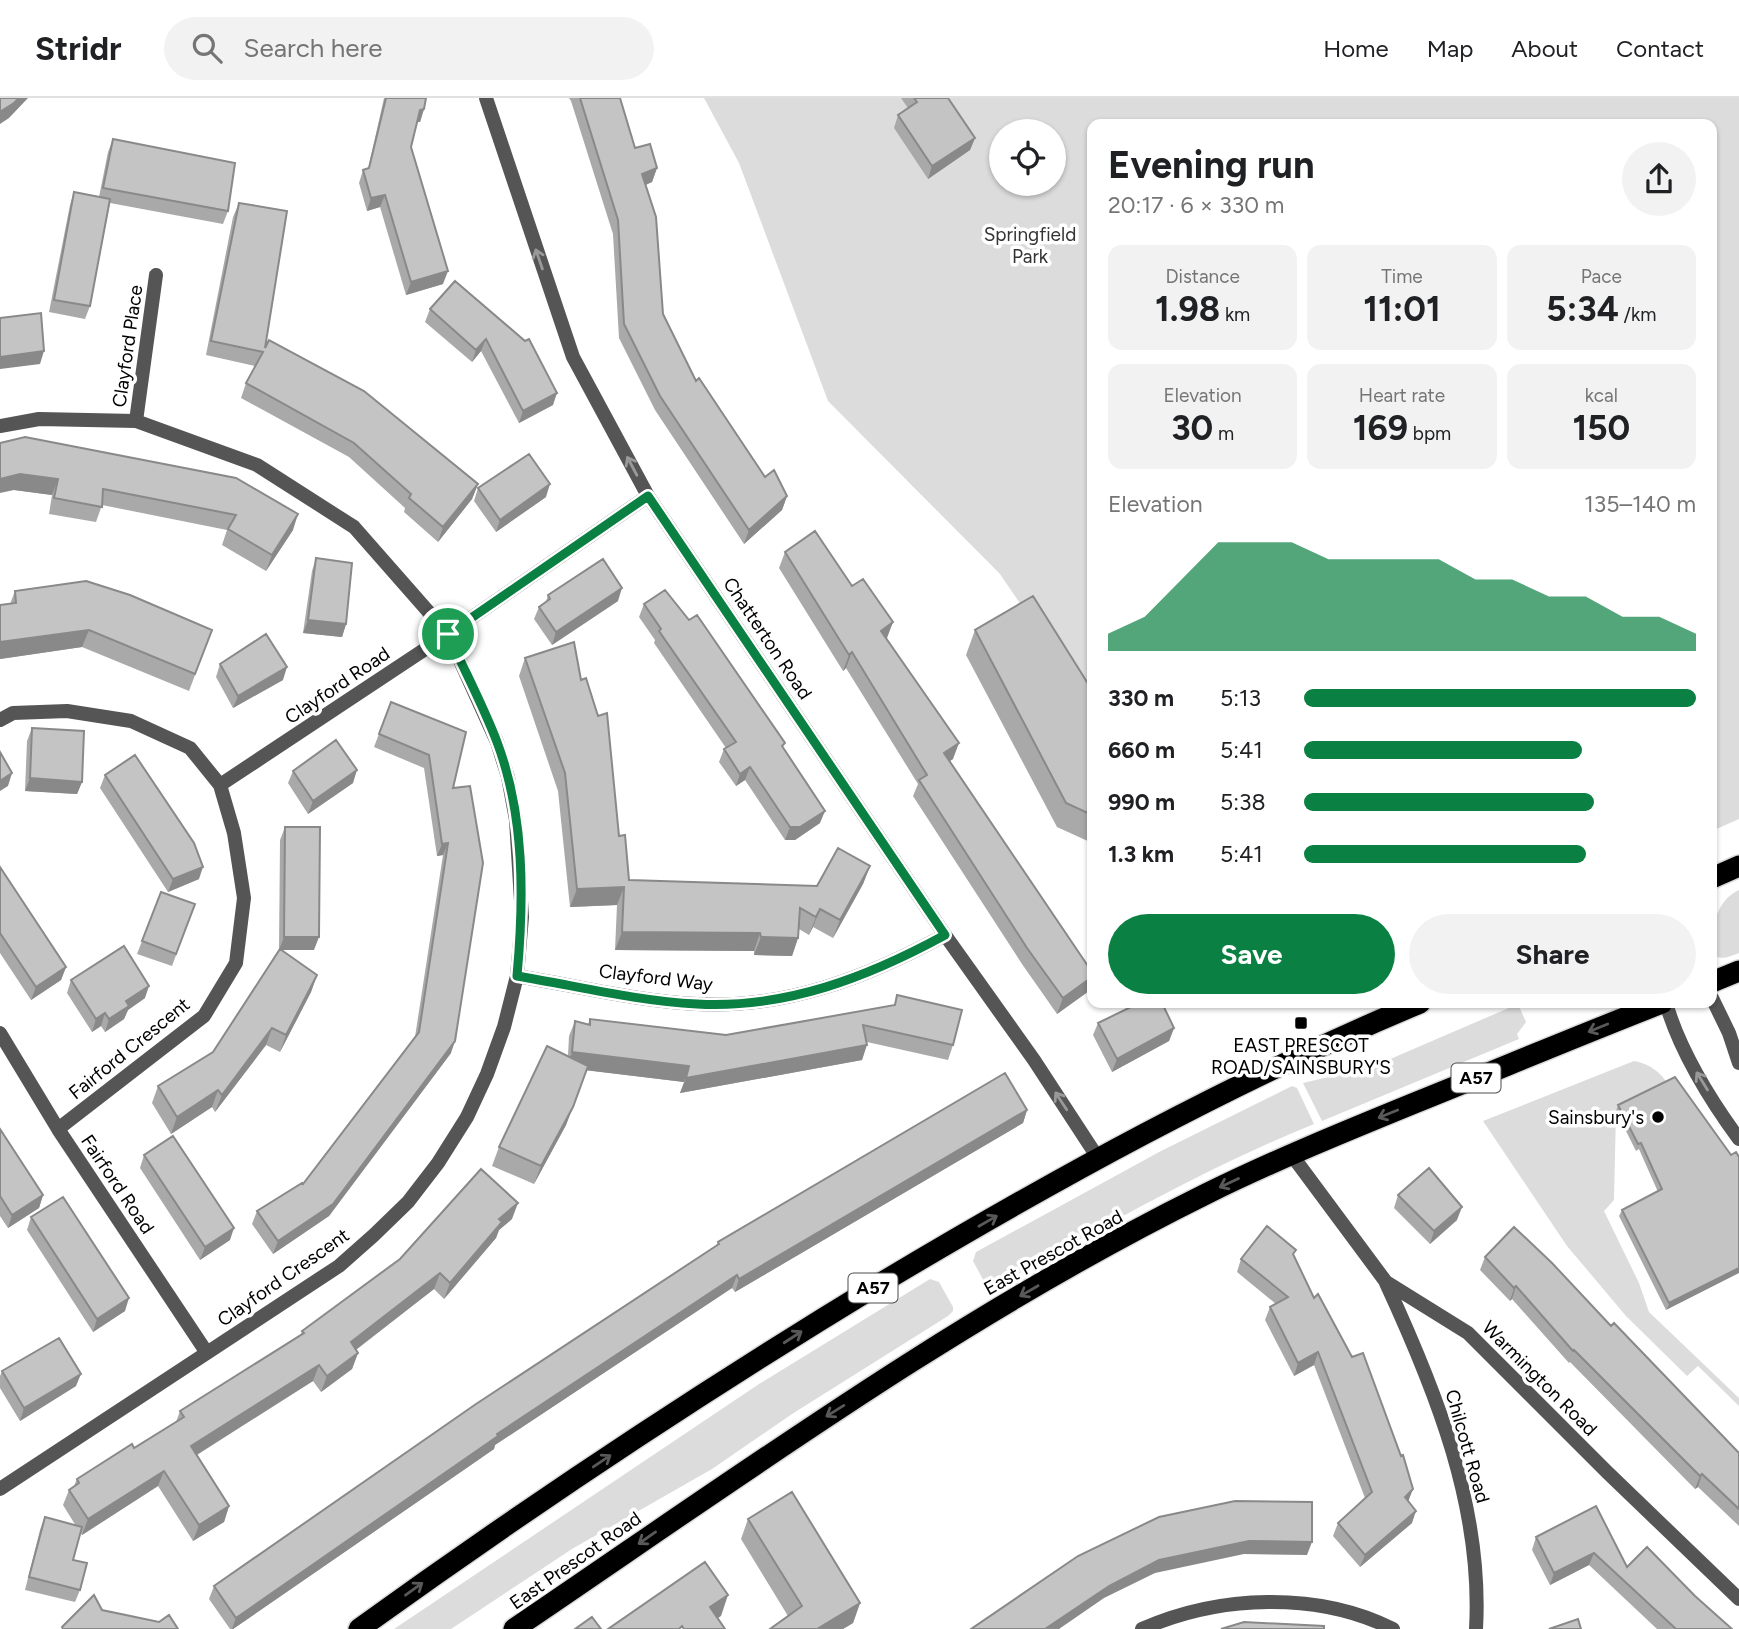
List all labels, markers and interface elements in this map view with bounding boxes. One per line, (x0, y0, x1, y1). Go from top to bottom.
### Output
search box (164, 17, 654, 80)
text: Stridr (35, 29, 122, 68)
icon: search (188, 29, 226, 67)
text: Search here (244, 32, 383, 64)
text: Home (1323, 34, 1389, 63)
text: Map (1427, 34, 1473, 63)
text: About (1511, 34, 1578, 63)
text: Contact (1616, 34, 1704, 63)
map controls (989, 119, 1066, 196)
button: locate (989, 119, 1066, 196)
text: Evening run (1108, 142, 1315, 188)
button: share (1622, 142, 1696, 216)
text: 20:17 · 6 × 330 m (1108, 191, 1284, 219)
park label: Springfield Park (984, 223, 1076, 268)
one-way arrow (532, 249, 544, 271)
text: Distance (1165, 265, 1240, 288)
text: Time (1381, 265, 1423, 288)
text: Pace (1581, 265, 1622, 288)
street label: Clayford Place (108, 283, 147, 409)
text: 1.98 (1155, 288, 1220, 330)
text: 11:01 (1363, 288, 1441, 330)
text: 5:34 (1546, 288, 1619, 330)
text: km (1220, 303, 1250, 326)
text: /km (1619, 303, 1656, 326)
text: Elevation (1164, 384, 1242, 407)
text: Heart rate (1359, 384, 1445, 407)
text: kcal (1585, 384, 1618, 407)
text: 30 (1171, 407, 1213, 449)
text: 169 (1353, 407, 1408, 449)
text: 150 (1572, 407, 1630, 449)
text: m (1213, 422, 1234, 445)
text: bpm (1408, 422, 1451, 445)
one-way arrow (625, 456, 638, 477)
text: Elevation (1108, 490, 1203, 518)
text: 135–140 m (1584, 490, 1696, 518)
street label: Chatterton Road (718, 573, 817, 704)
pin (418, 604, 478, 664)
icon: arrive (429, 615, 467, 653)
street label: Clayford Road (281, 642, 394, 729)
text: 330 m (1108, 684, 1174, 712)
text: 5:13 (1220, 684, 1261, 712)
text: 660 m (1108, 736, 1175, 764)
text: 5:41 (1220, 736, 1263, 764)
text: 990 m (1108, 788, 1175, 816)
text: 5:38 (1220, 788, 1266, 816)
text: 1.3 km (1108, 840, 1174, 868)
text: 5:41 (1220, 840, 1263, 868)
button: Save (1108, 914, 1395, 994)
button: Share (1409, 914, 1696, 994)
street label: Clayford Way (598, 959, 714, 996)
street label: Fairford Crescent (64, 993, 194, 1104)
marker: EAST PRESCOT ROAD/SAINSBURY'S (1293, 1015, 1309, 1031)
one-way arrow (1588, 1022, 1610, 1035)
place label: EAST PRESCOT ROAD/SAINSBURY'S (1211, 1034, 1391, 1079)
road number: A57 (1452, 1063, 1500, 1093)
one-way arrow (1695, 1072, 1710, 1091)
one-way arrow (1053, 1092, 1068, 1111)
place label: Sainsbury's (1548, 1106, 1644, 1129)
one-way arrow (1377, 1109, 1399, 1122)
marker: Sainsbury's (1650, 1109, 1666, 1125)
street label: Fairford Road (76, 1130, 159, 1238)
one-way arrow (1219, 1177, 1240, 1191)
street label: East Prescot Road (980, 1205, 1127, 1300)
one-way arrow (978, 1214, 998, 1228)
street label: Clayford Crescent (213, 1223, 354, 1331)
road number: A57 (848, 1274, 898, 1302)
one-way arrow (1019, 1284, 1039, 1298)
street label: Warmington Road (1477, 1316, 1602, 1441)
one-way arrow (783, 1330, 802, 1345)
street label: Chilcott Road (1440, 1387, 1495, 1506)
one-way arrow (826, 1403, 845, 1418)
one-way arrow (592, 1454, 611, 1468)
street label: East Prescot Road (505, 1506, 645, 1614)
one-way arrow (637, 1531, 657, 1545)
one-way arrow (404, 1582, 423, 1596)

